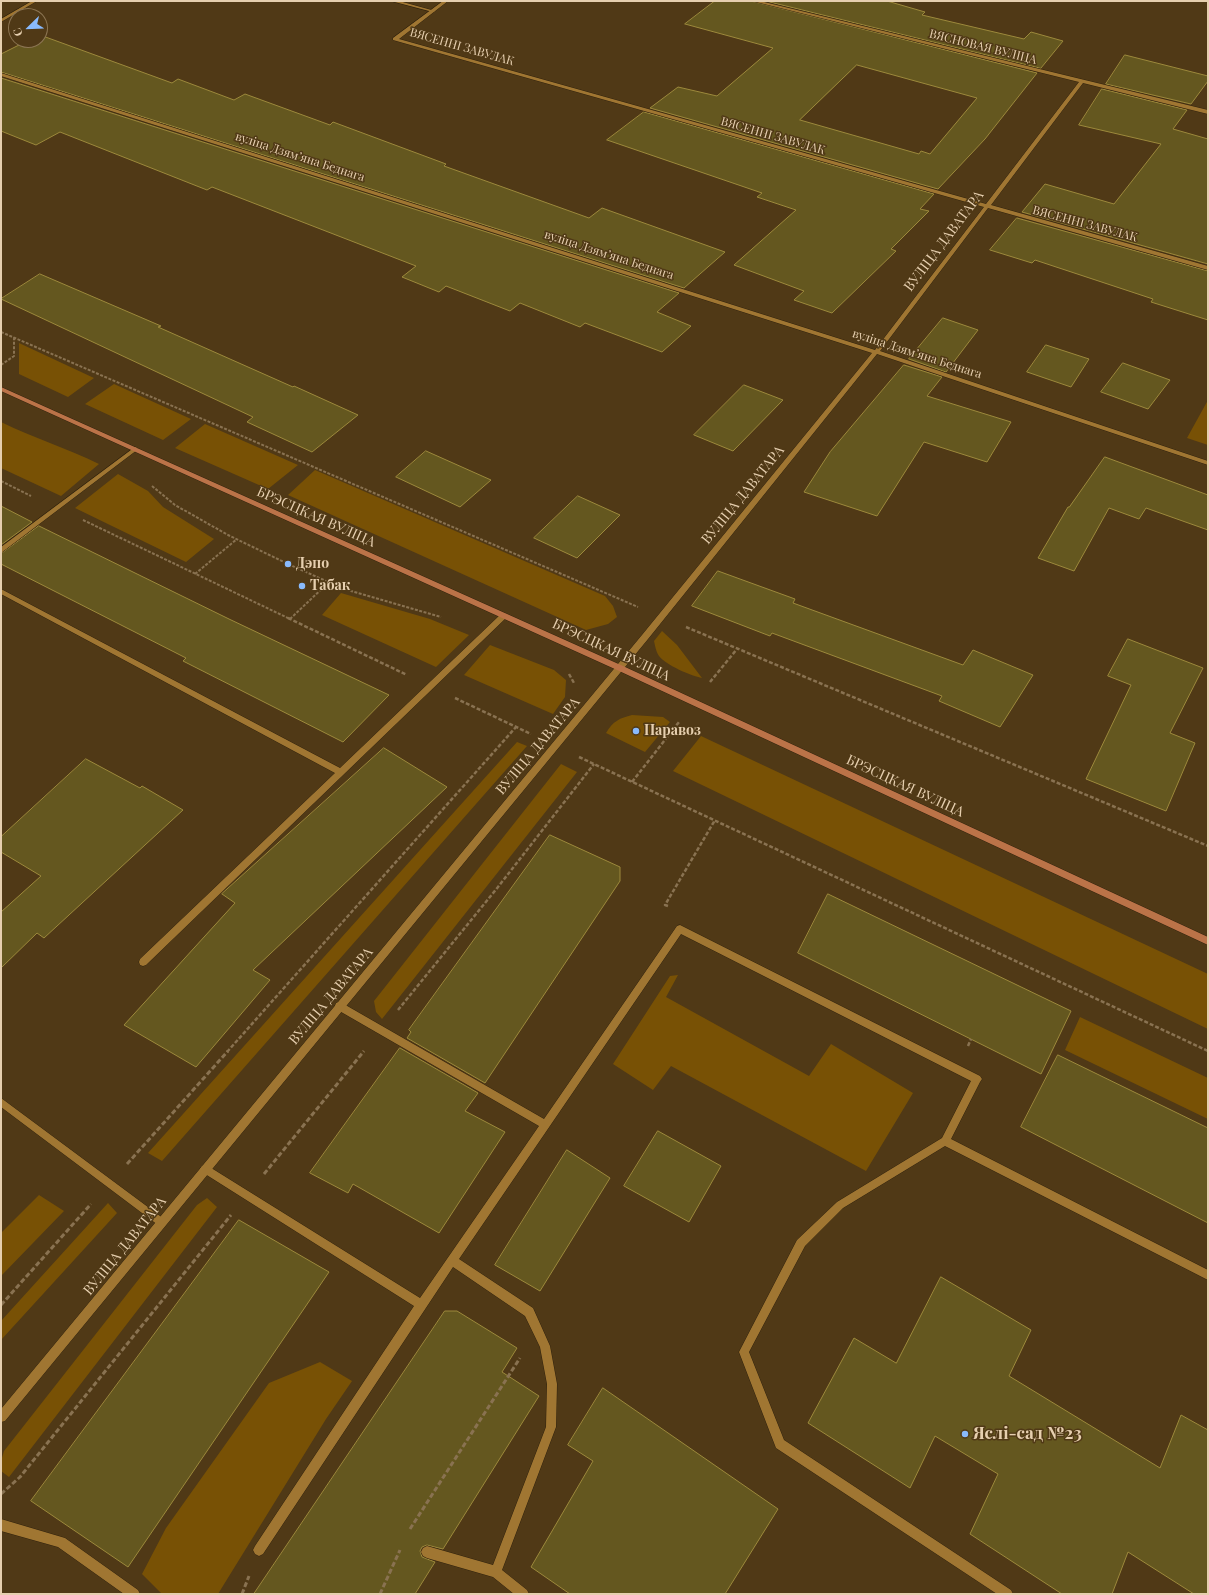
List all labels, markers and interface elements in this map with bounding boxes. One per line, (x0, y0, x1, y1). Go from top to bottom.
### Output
north arrow (8, 8, 48, 48)
street label: ВЯСЕННІ ЗАВУЛАК (408, 25, 516, 69)
text: С (9, 26, 26, 39)
street label: ВЯСНОВАЯ ВУЛІЦА (928, 27, 1038, 67)
street label: ВЯСЕННІ ЗАВУЛАК (719, 114, 827, 158)
street label: вуліца Дзямʼяна Беднага (233, 129, 367, 185)
street label: ВУЛІЦА ДАВАТАРА (901, 187, 987, 295)
street label: ВЯСЕННІ ЗАВУЛАК (1031, 203, 1139, 245)
street label: вуліца Дзямʼяна Беднага (542, 227, 676, 283)
street label: вуліца Дзямʼяна Беднага (850, 326, 984, 382)
street label: ВУЛІЦА ДАВАТАРА (698, 442, 788, 548)
street label: БРЭСЦКАЯ ВУЛІЦА (254, 483, 378, 551)
place label: Дэпо (296, 556, 329, 572)
marker: Дэпо (283, 559, 293, 569)
place label: Табак (310, 578, 350, 594)
marker: Табак (297, 581, 307, 591)
street label: БРЭСЦКАЯ ВУЛІЦА (549, 615, 673, 685)
street label: ВУЛІЦА ДАВАТАРА (492, 694, 584, 798)
place label: Паравоз (644, 723, 701, 739)
marker: Паравоз (631, 726, 641, 736)
street label: БРЭСЦКАЯ ВУЛІЦА (843, 751, 967, 821)
street label: ВУЛІЦА ДАВАТАРА (285, 944, 377, 1048)
street label: ВУЛІЦА ДАВАТАРА (80, 1193, 170, 1299)
place label: Яслі-сад №23 (973, 1424, 1082, 1444)
marker: Яслі-сад №23 (960, 1429, 970, 1439)

